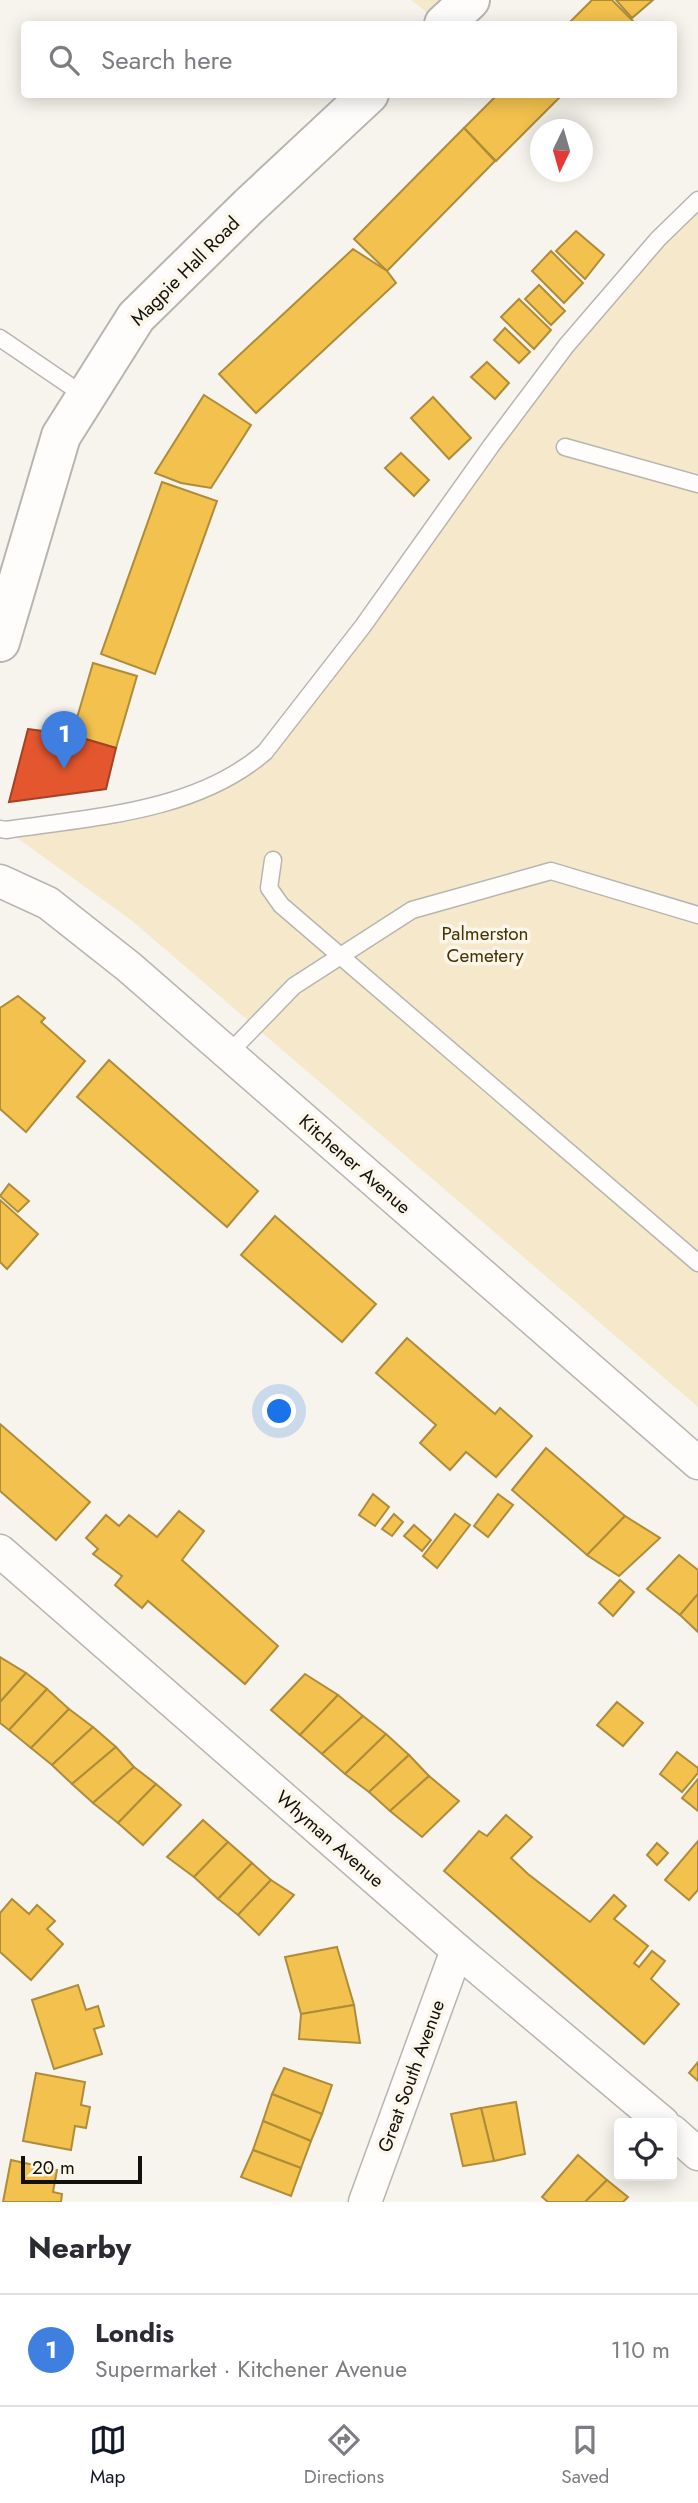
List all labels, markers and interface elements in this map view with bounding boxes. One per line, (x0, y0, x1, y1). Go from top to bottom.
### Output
search box (21, 21, 677, 98)
icon: search (45, 41, 83, 79)
text: Search here (101, 41, 233, 79)
north arrow (530, 119, 593, 182)
street label: Magpie Hall Road (124, 210, 246, 332)
pin: 1 (41, 711, 87, 769)
park label: Palmerston Cemetery (441, 920, 529, 969)
street label: Kitchener Avenue (293, 1108, 417, 1220)
your location (262, 1394, 296, 1428)
street label: Whyman Avenue (270, 1784, 390, 1894)
street label: Great South Avenue (371, 1996, 451, 2156)
map controls (614, 2118, 677, 2181)
button: locate (614, 2118, 677, 2181)
scale bar (21, 2153, 142, 2185)
text: 20 m (32, 2154, 75, 2181)
text: Nearby (28, 2226, 131, 2269)
text: Londis (95, 2314, 174, 2352)
text: 1 (45, 2333, 57, 2367)
text: 110 m (611, 2333, 670, 2367)
text: Supermarket · Kitchener Avenue (95, 2352, 407, 2386)
tab: Map (89, 2421, 127, 2490)
tab: Directions (304, 2421, 384, 2490)
tab: Saved (561, 2421, 609, 2490)

